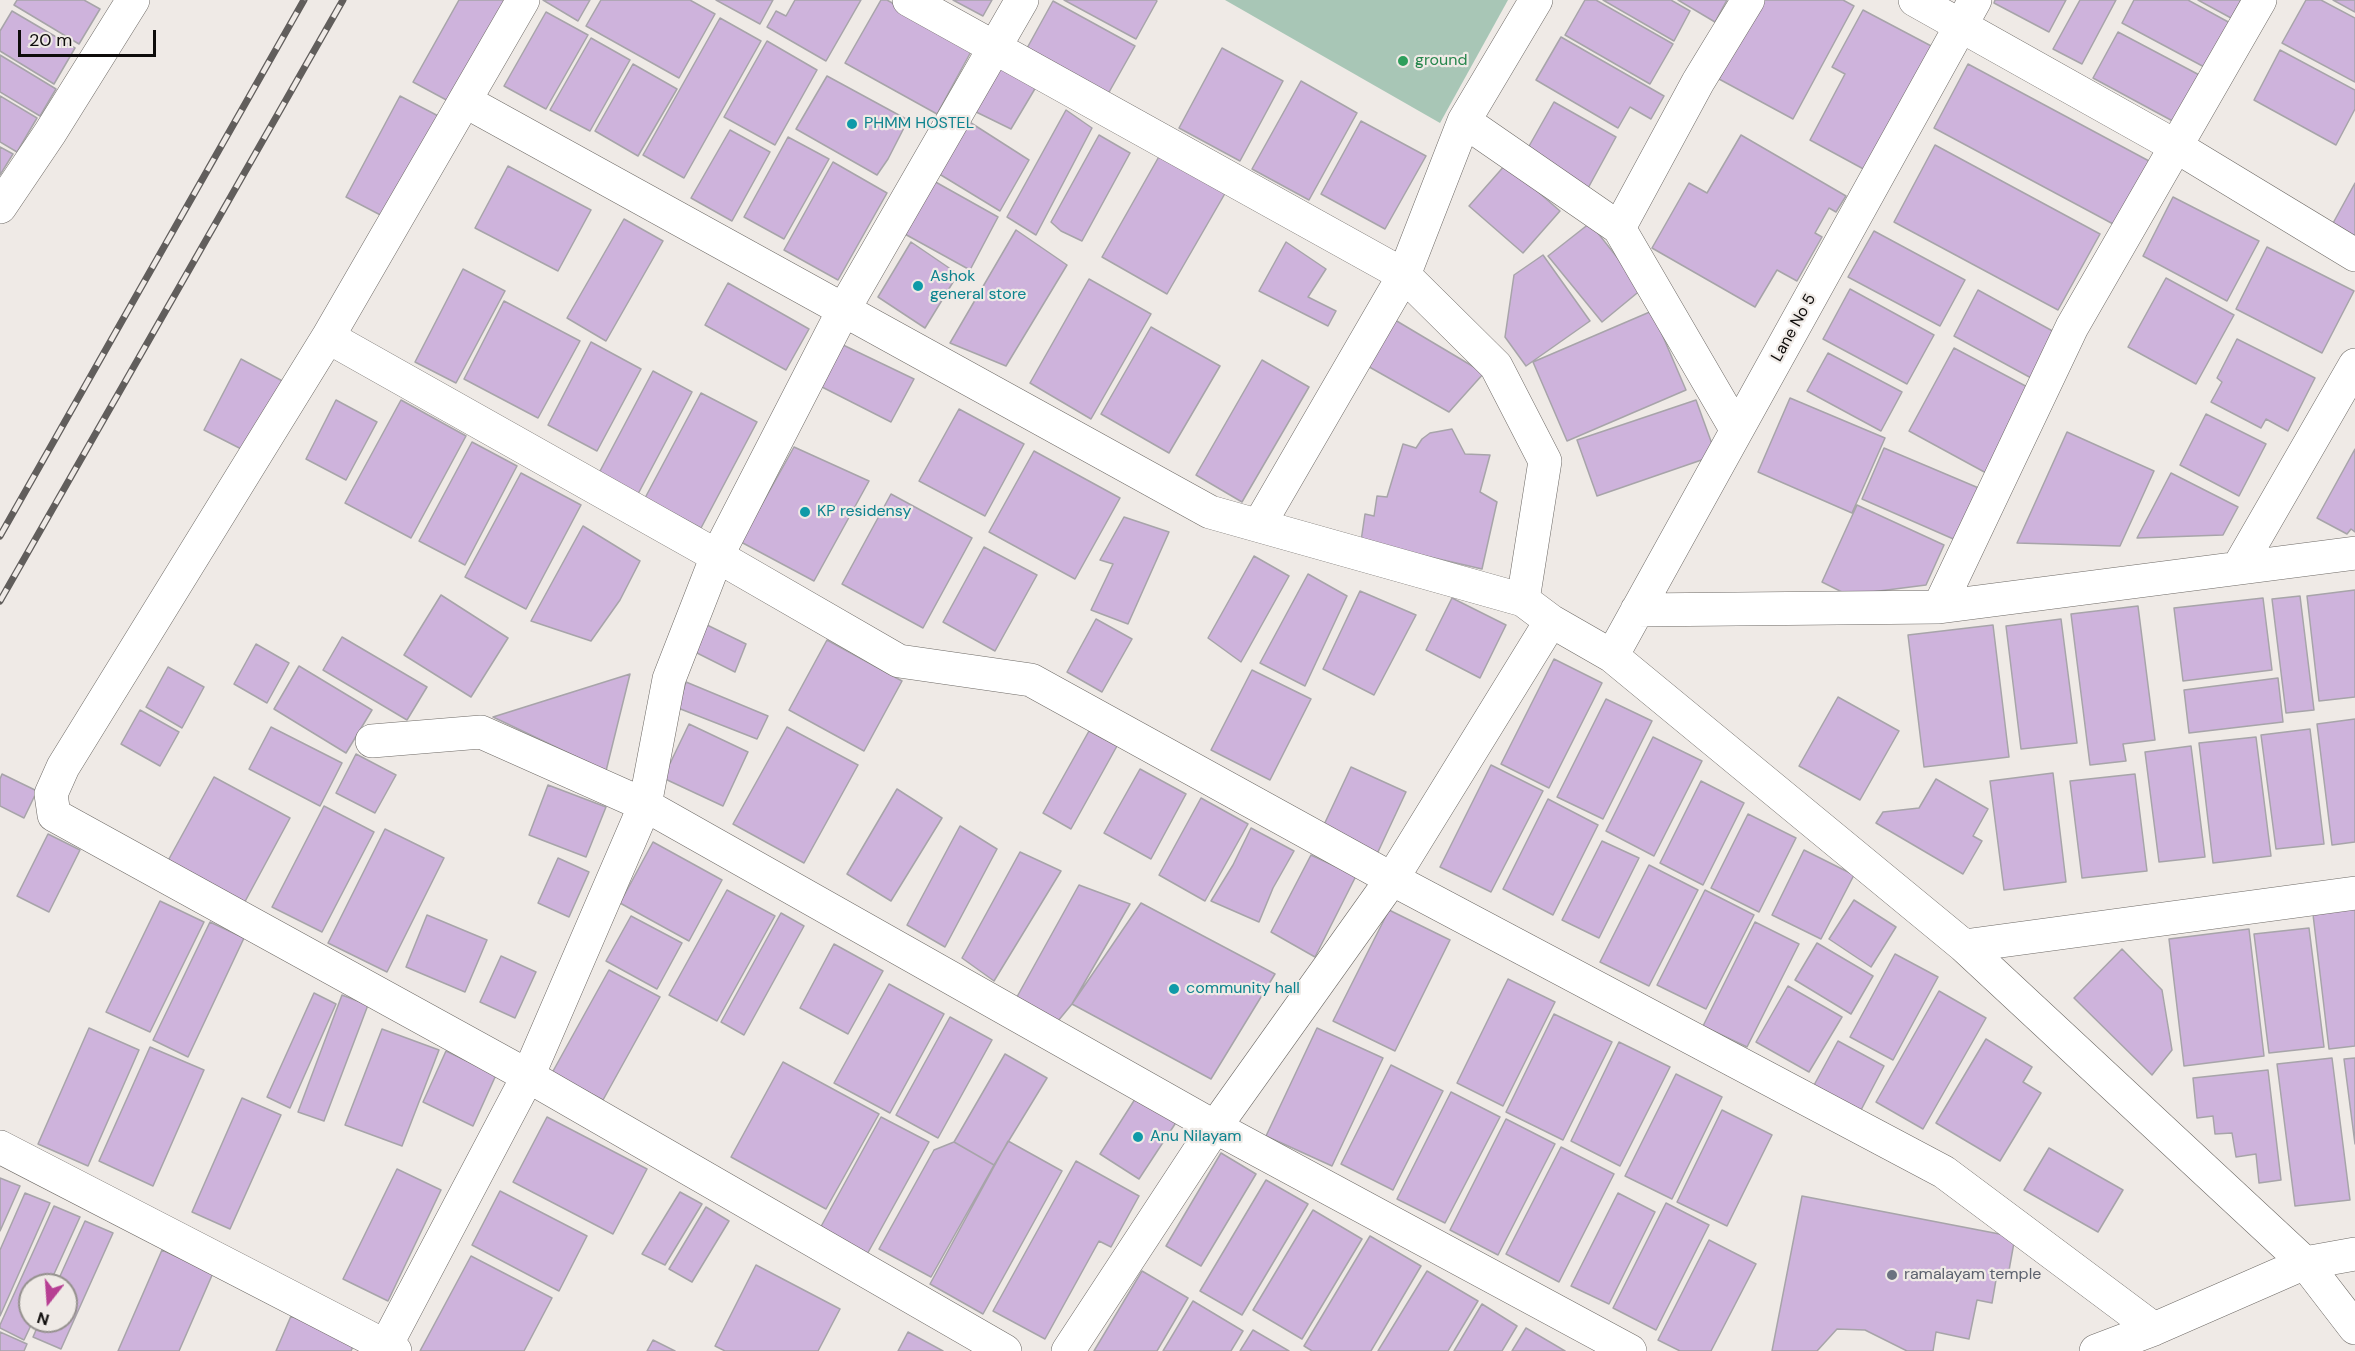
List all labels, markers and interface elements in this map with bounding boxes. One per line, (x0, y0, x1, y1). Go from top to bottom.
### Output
scale bar (21, 18, 159, 56)
text: 20 m (29, 28, 72, 52)
place label: ground (1415, 51, 1467, 71)
marker: ground (1396, 54, 1410, 68)
place label: PHMM HOSTEL (864, 114, 974, 134)
marker: PHMM HOSTEL (845, 117, 859, 131)
place label: Ashok general store (930, 267, 1026, 305)
marker: Ashok general store (911, 279, 925, 293)
street label: Lane No 5 (1768, 291, 1820, 365)
place label: KP residensy (817, 502, 911, 522)
marker: KP residensy (798, 505, 812, 519)
place label: community hall (1186, 979, 1300, 999)
marker: community hall (1167, 982, 1181, 996)
place label: Anu Nilayam (1150, 1127, 1242, 1147)
marker: Anu Nilayam (1131, 1130, 1145, 1144)
place label: ramalayam temple (1904, 1265, 2041, 1285)
marker: ramalayam temple (1885, 1268, 1899, 1282)
north arrow (18, 1273, 78, 1333)
text: N (35, 1307, 52, 1331)

